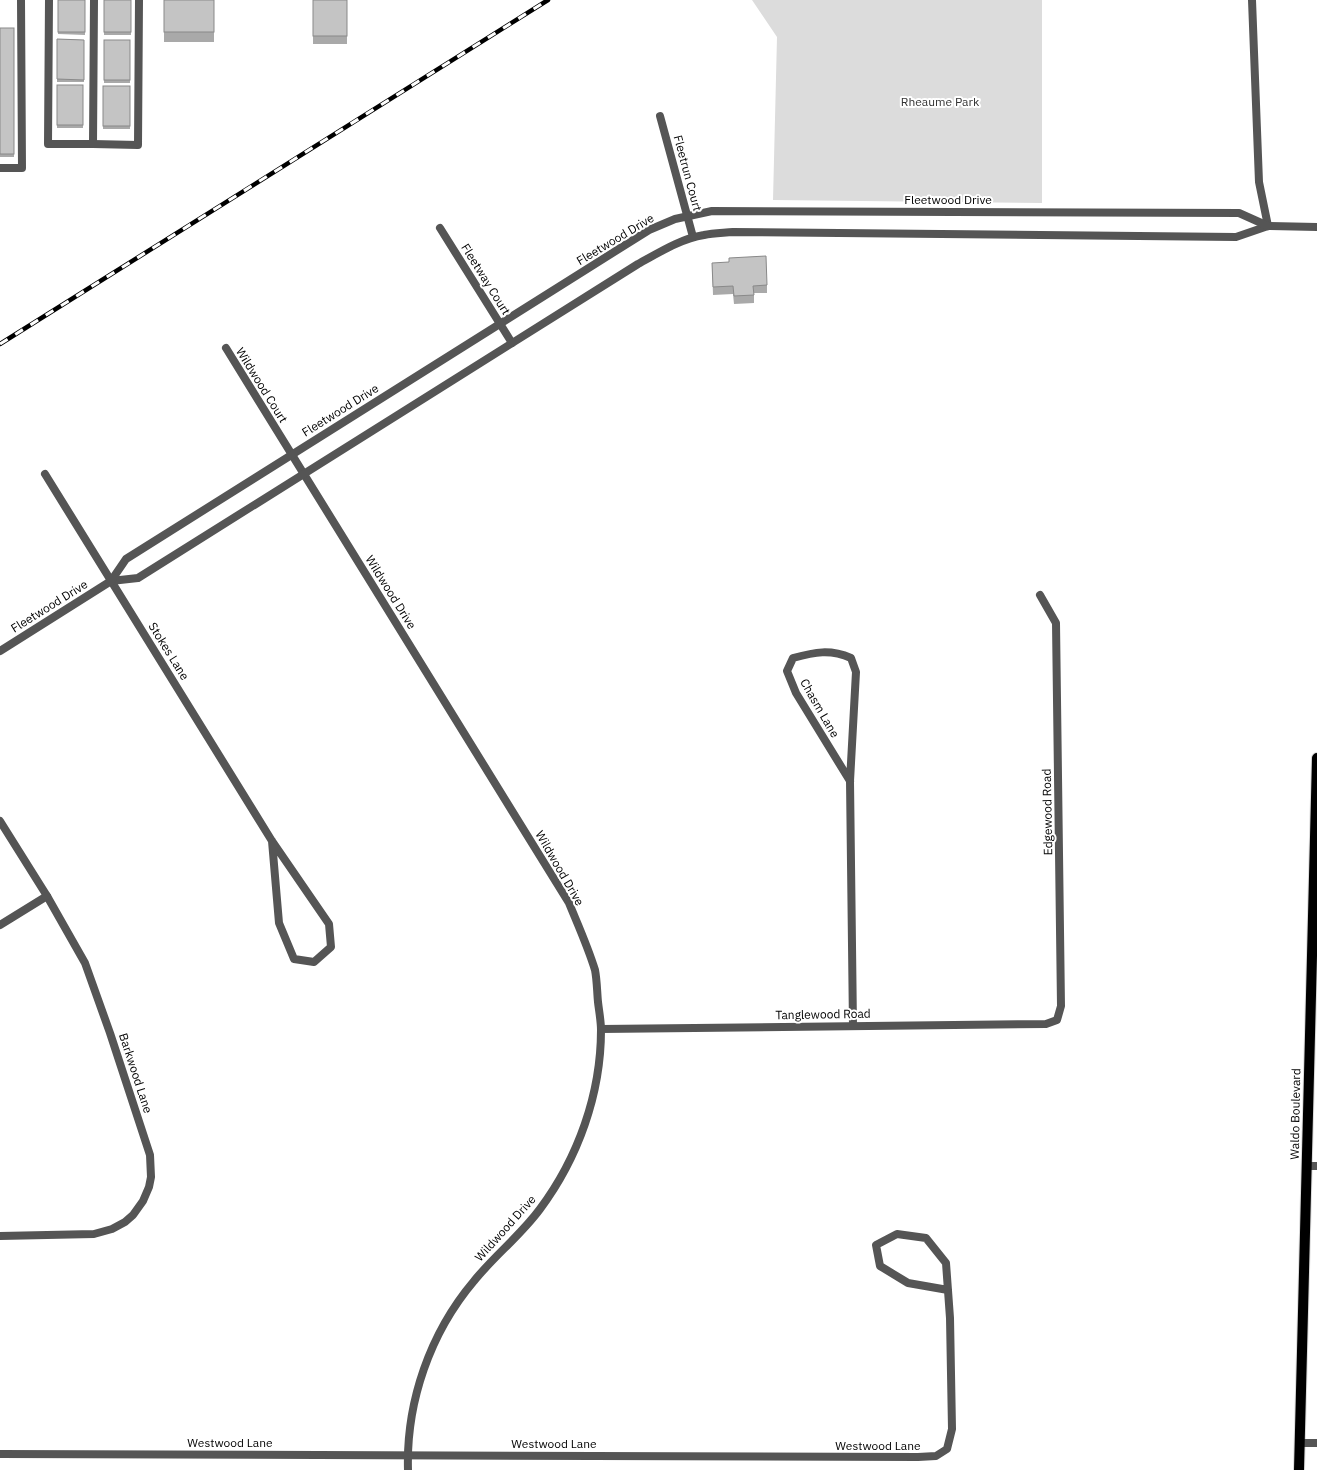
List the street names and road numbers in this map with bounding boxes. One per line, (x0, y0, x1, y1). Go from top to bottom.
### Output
street label: Fleetrun Court (671, 133, 705, 213)
street label: Fleetwood Drive (904, 192, 992, 207)
street label: Fleetwood Drive (574, 210, 657, 268)
street label: Fleetway Court (458, 241, 514, 317)
street label: Wildwood Court (233, 345, 291, 425)
street label: Fleetwood Drive (299, 380, 381, 440)
street label: Wildwood Drive (362, 552, 420, 632)
street label: Fleetwood Drive (8, 576, 90, 636)
street label: Stokes Lane (145, 619, 193, 683)
street label: Chasm Lane (797, 676, 843, 741)
street label: Edgewood Road (1039, 769, 1055, 855)
street label: Wildwood Drive (532, 828, 588, 909)
street label: Tanglewood Road (775, 1006, 871, 1022)
street label: Barkwood Lane (116, 1031, 156, 1115)
street label: Waldo Boulevard (1287, 1068, 1303, 1160)
street label: Wildwood Drive (471, 1191, 539, 1264)
street label: Westwood Lane (187, 1435, 273, 1450)
street label: Westwood Lane (511, 1436, 597, 1451)
street label: Westwood Lane (835, 1438, 921, 1453)

